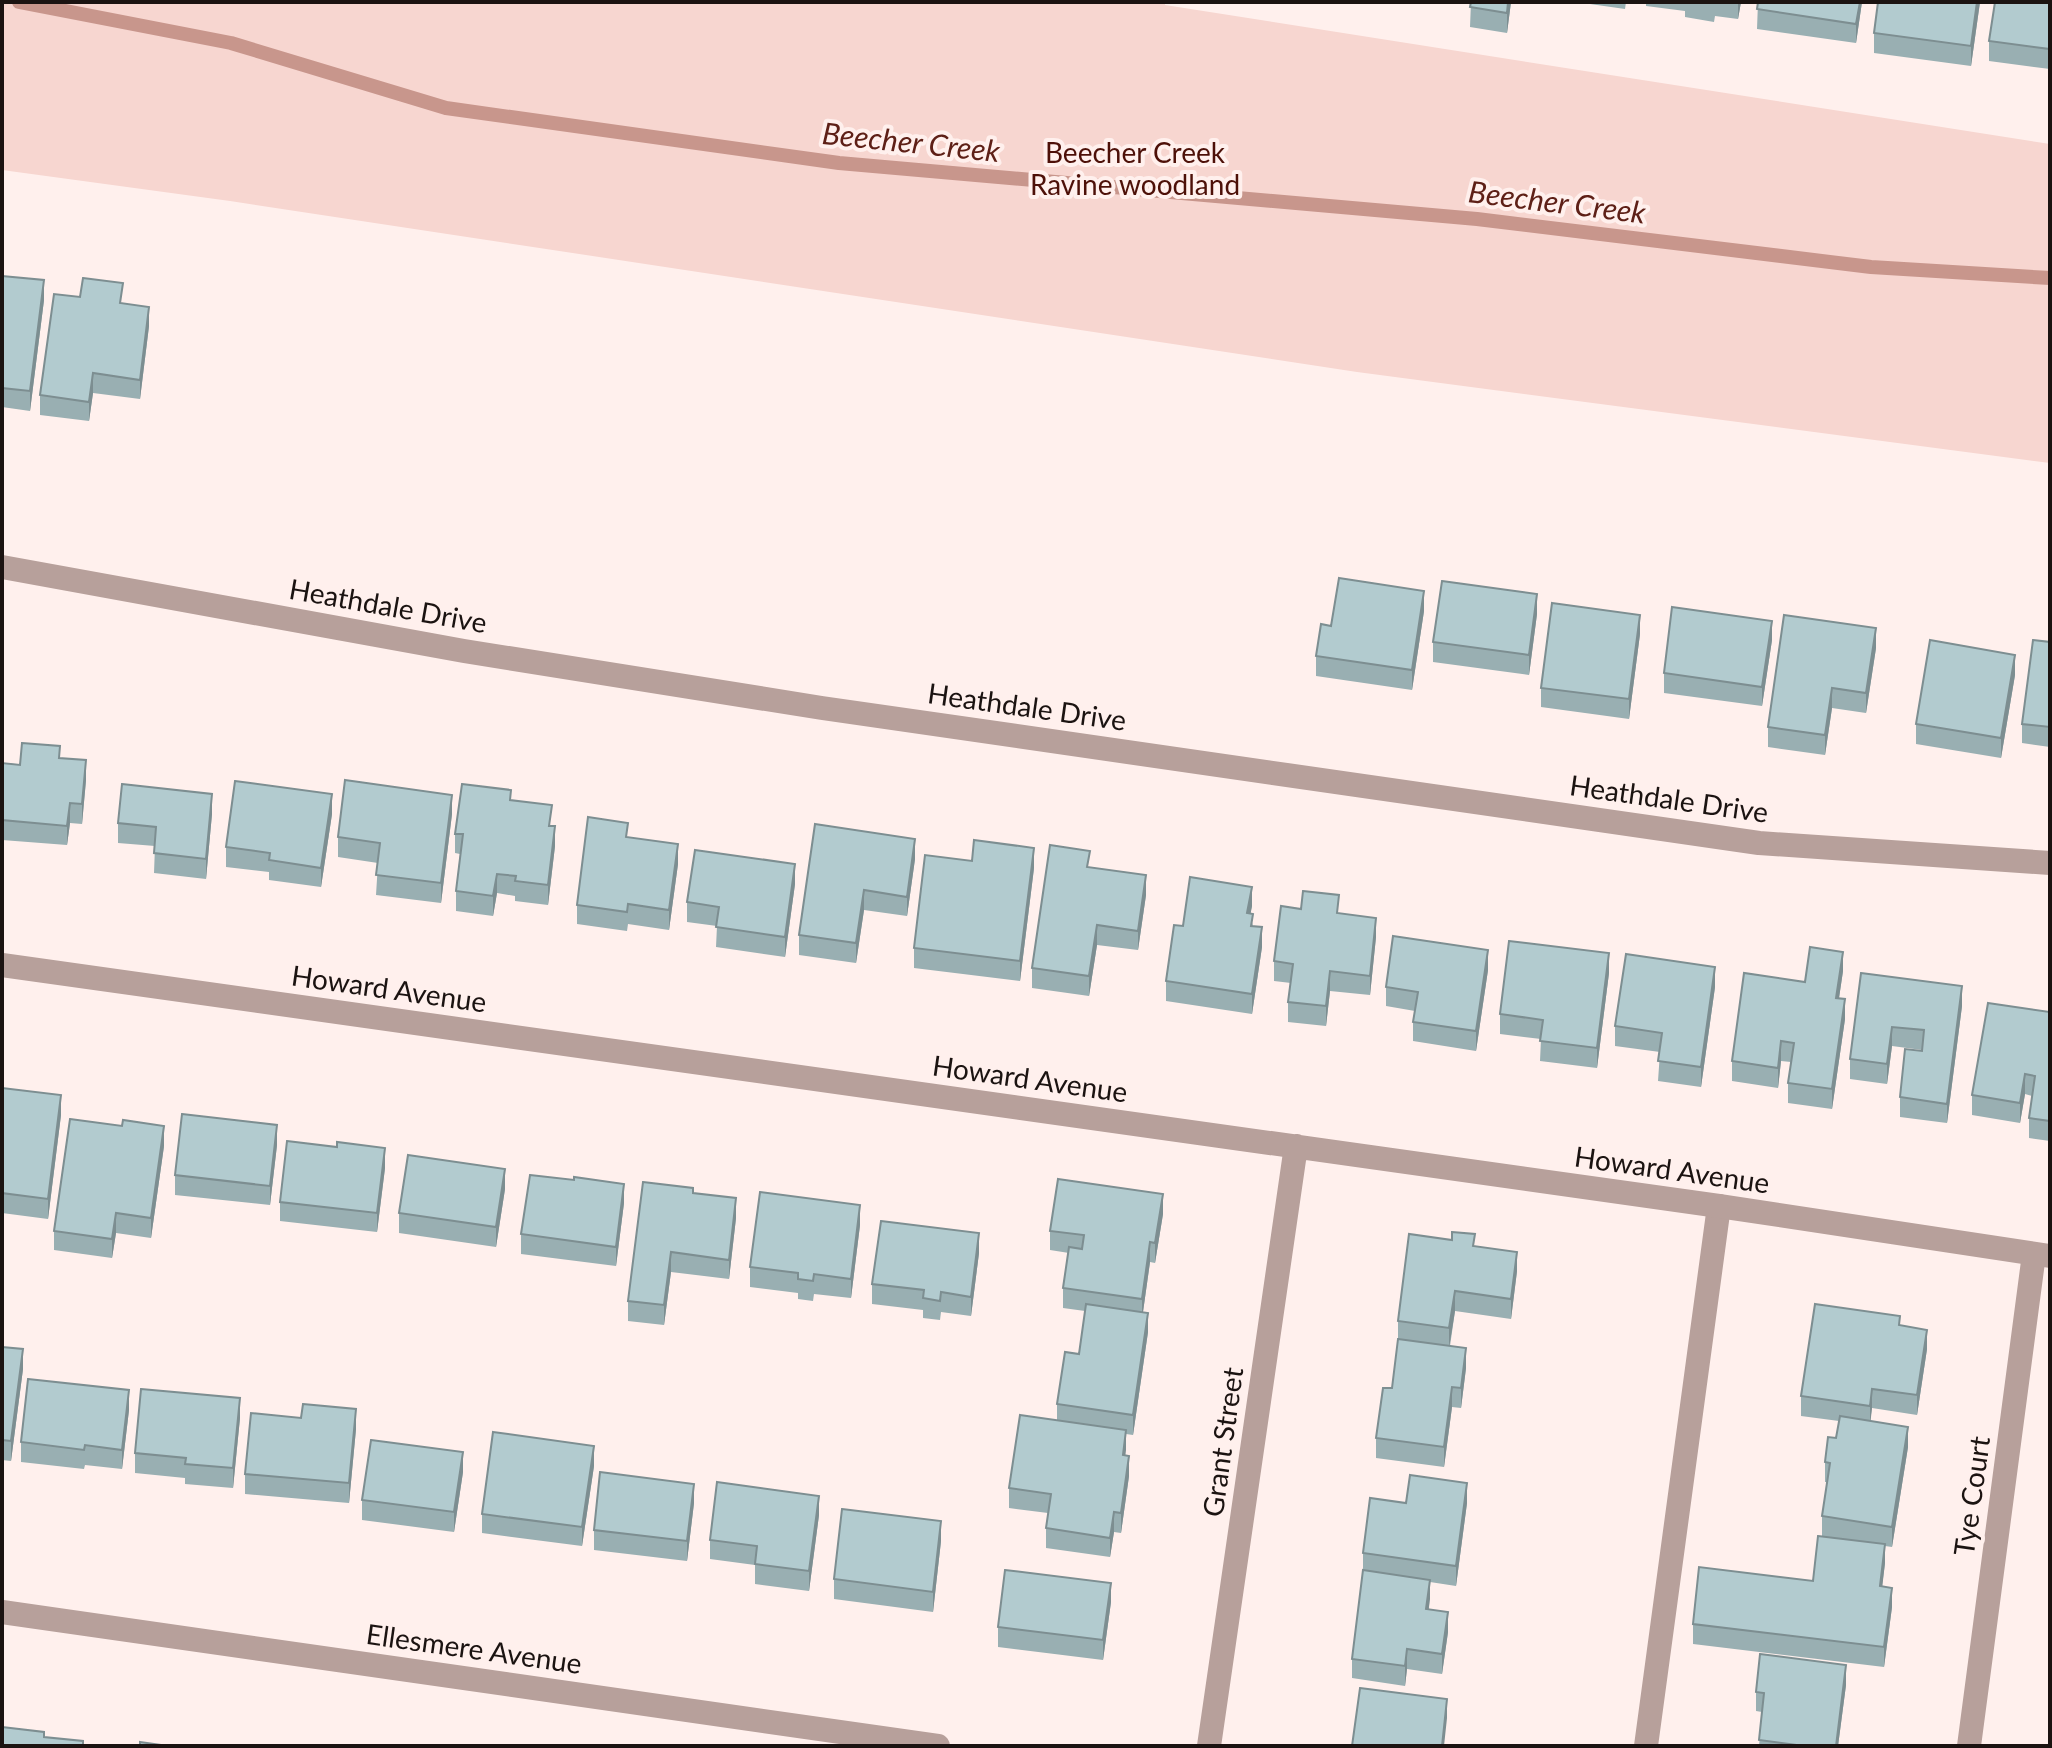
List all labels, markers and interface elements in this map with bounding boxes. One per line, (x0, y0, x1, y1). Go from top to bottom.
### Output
water label: Beecher Creek (821, 114, 1002, 168)
park label: Beecher Creek Ravine woodland (1030, 135, 1240, 201)
water label: Beecher Creek (1467, 172, 1649, 230)
street label: Heathdale Drive (287, 571, 490, 639)
street label: Heathdale Drive (926, 675, 1129, 737)
street label: Heathdale Drive (1568, 767, 1771, 829)
street label: Howard Avenue (289, 957, 489, 1019)
street label: Howard Avenue (930, 1047, 1130, 1109)
street label: Howard Avenue (1572, 1138, 1772, 1200)
street label: Grant Street (1195, 1365, 1249, 1519)
street label: Tye Court (1946, 1434, 1996, 1558)
street label: Ellesmere Avenue (364, 1616, 584, 1680)

